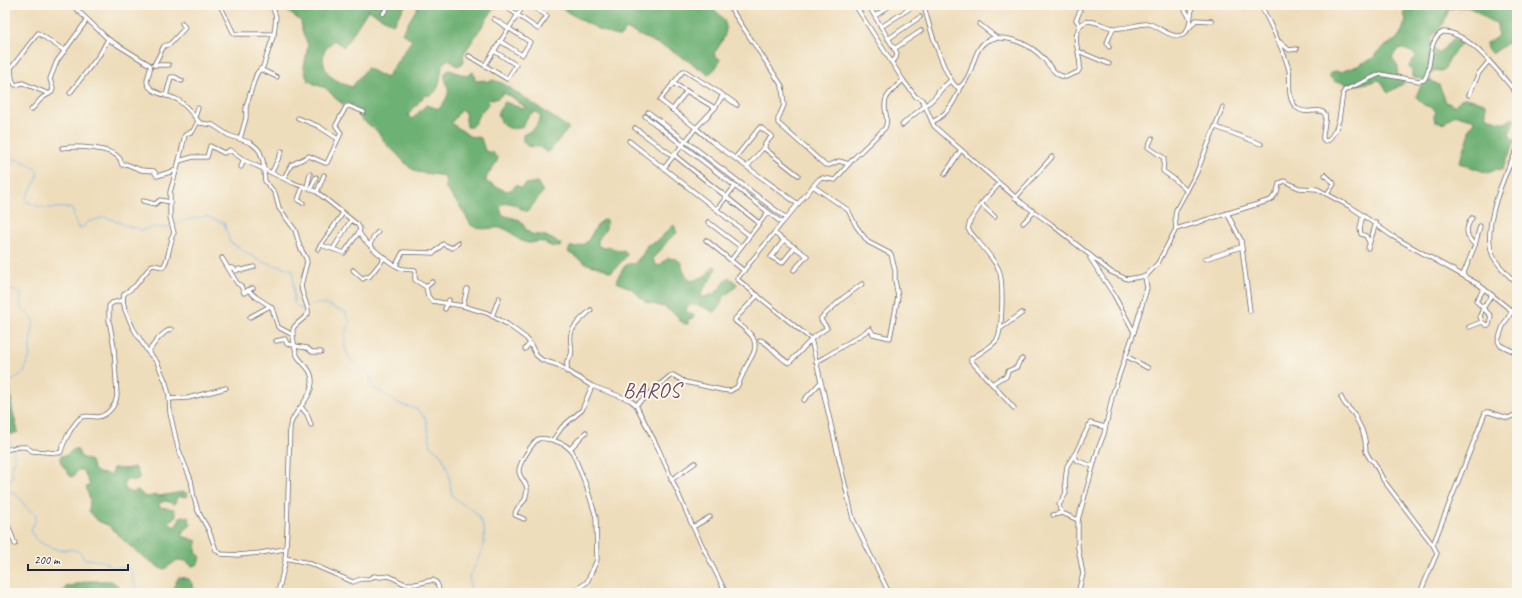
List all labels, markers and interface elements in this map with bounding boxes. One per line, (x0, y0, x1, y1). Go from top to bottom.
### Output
district label: BAROS (623, 377, 684, 403)
scale bar (28, 546, 128, 572)
text: 200 m (34, 552, 61, 568)

